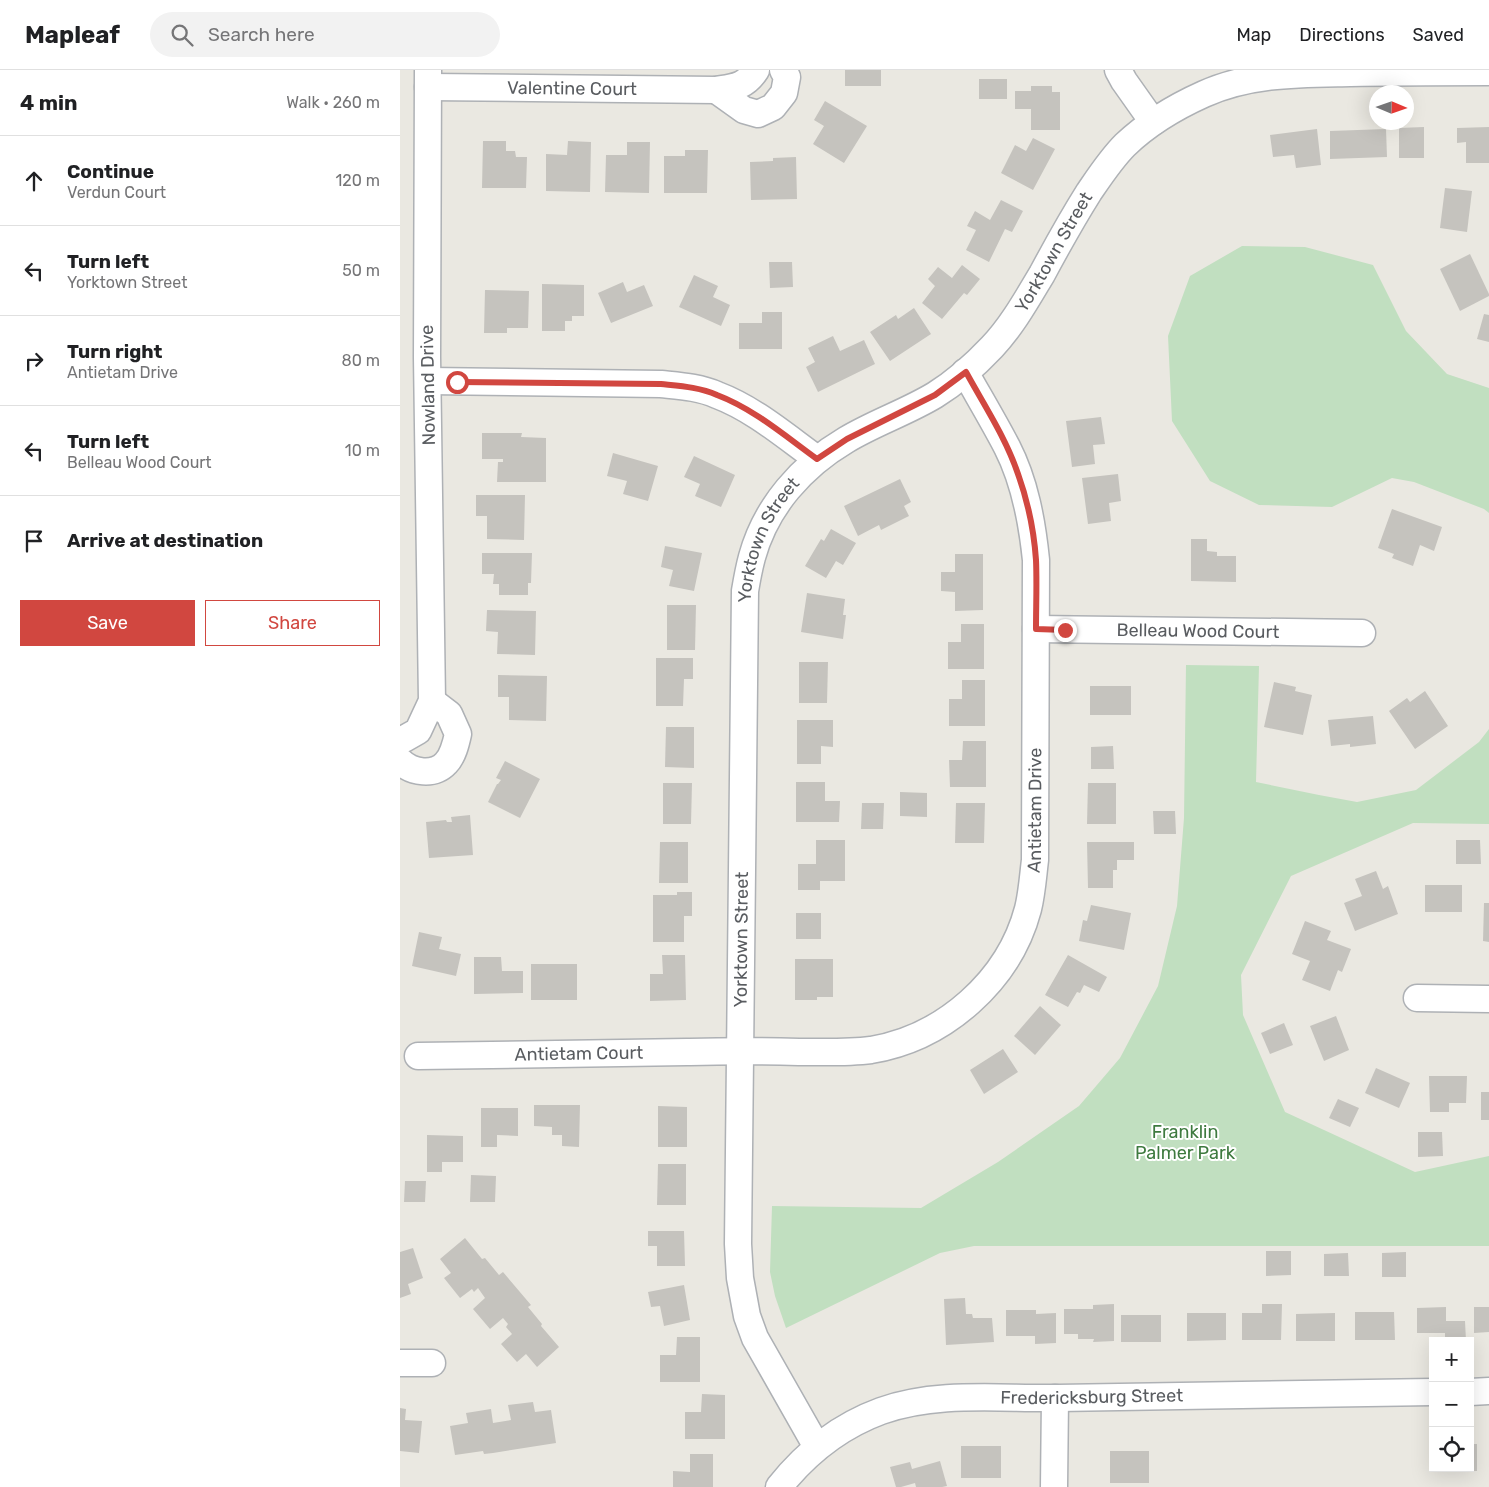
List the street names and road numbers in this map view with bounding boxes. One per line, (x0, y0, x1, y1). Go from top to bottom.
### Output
street label: Valentine Court (507, 77, 637, 100)
street label: Yorktown Street (1010, 188, 1097, 317)
street label: Nowland Drive (416, 324, 440, 446)
street label: Yorktown Street (734, 473, 804, 602)
street label: Belleau Wood Court (1116, 619, 1280, 643)
street label: Antietam Drive (1023, 748, 1046, 874)
street label: Yorktown Street (730, 872, 753, 1007)
street label: Antietam Court (514, 1042, 643, 1066)
street label: Fredericksburg Street (1000, 1384, 1183, 1409)

